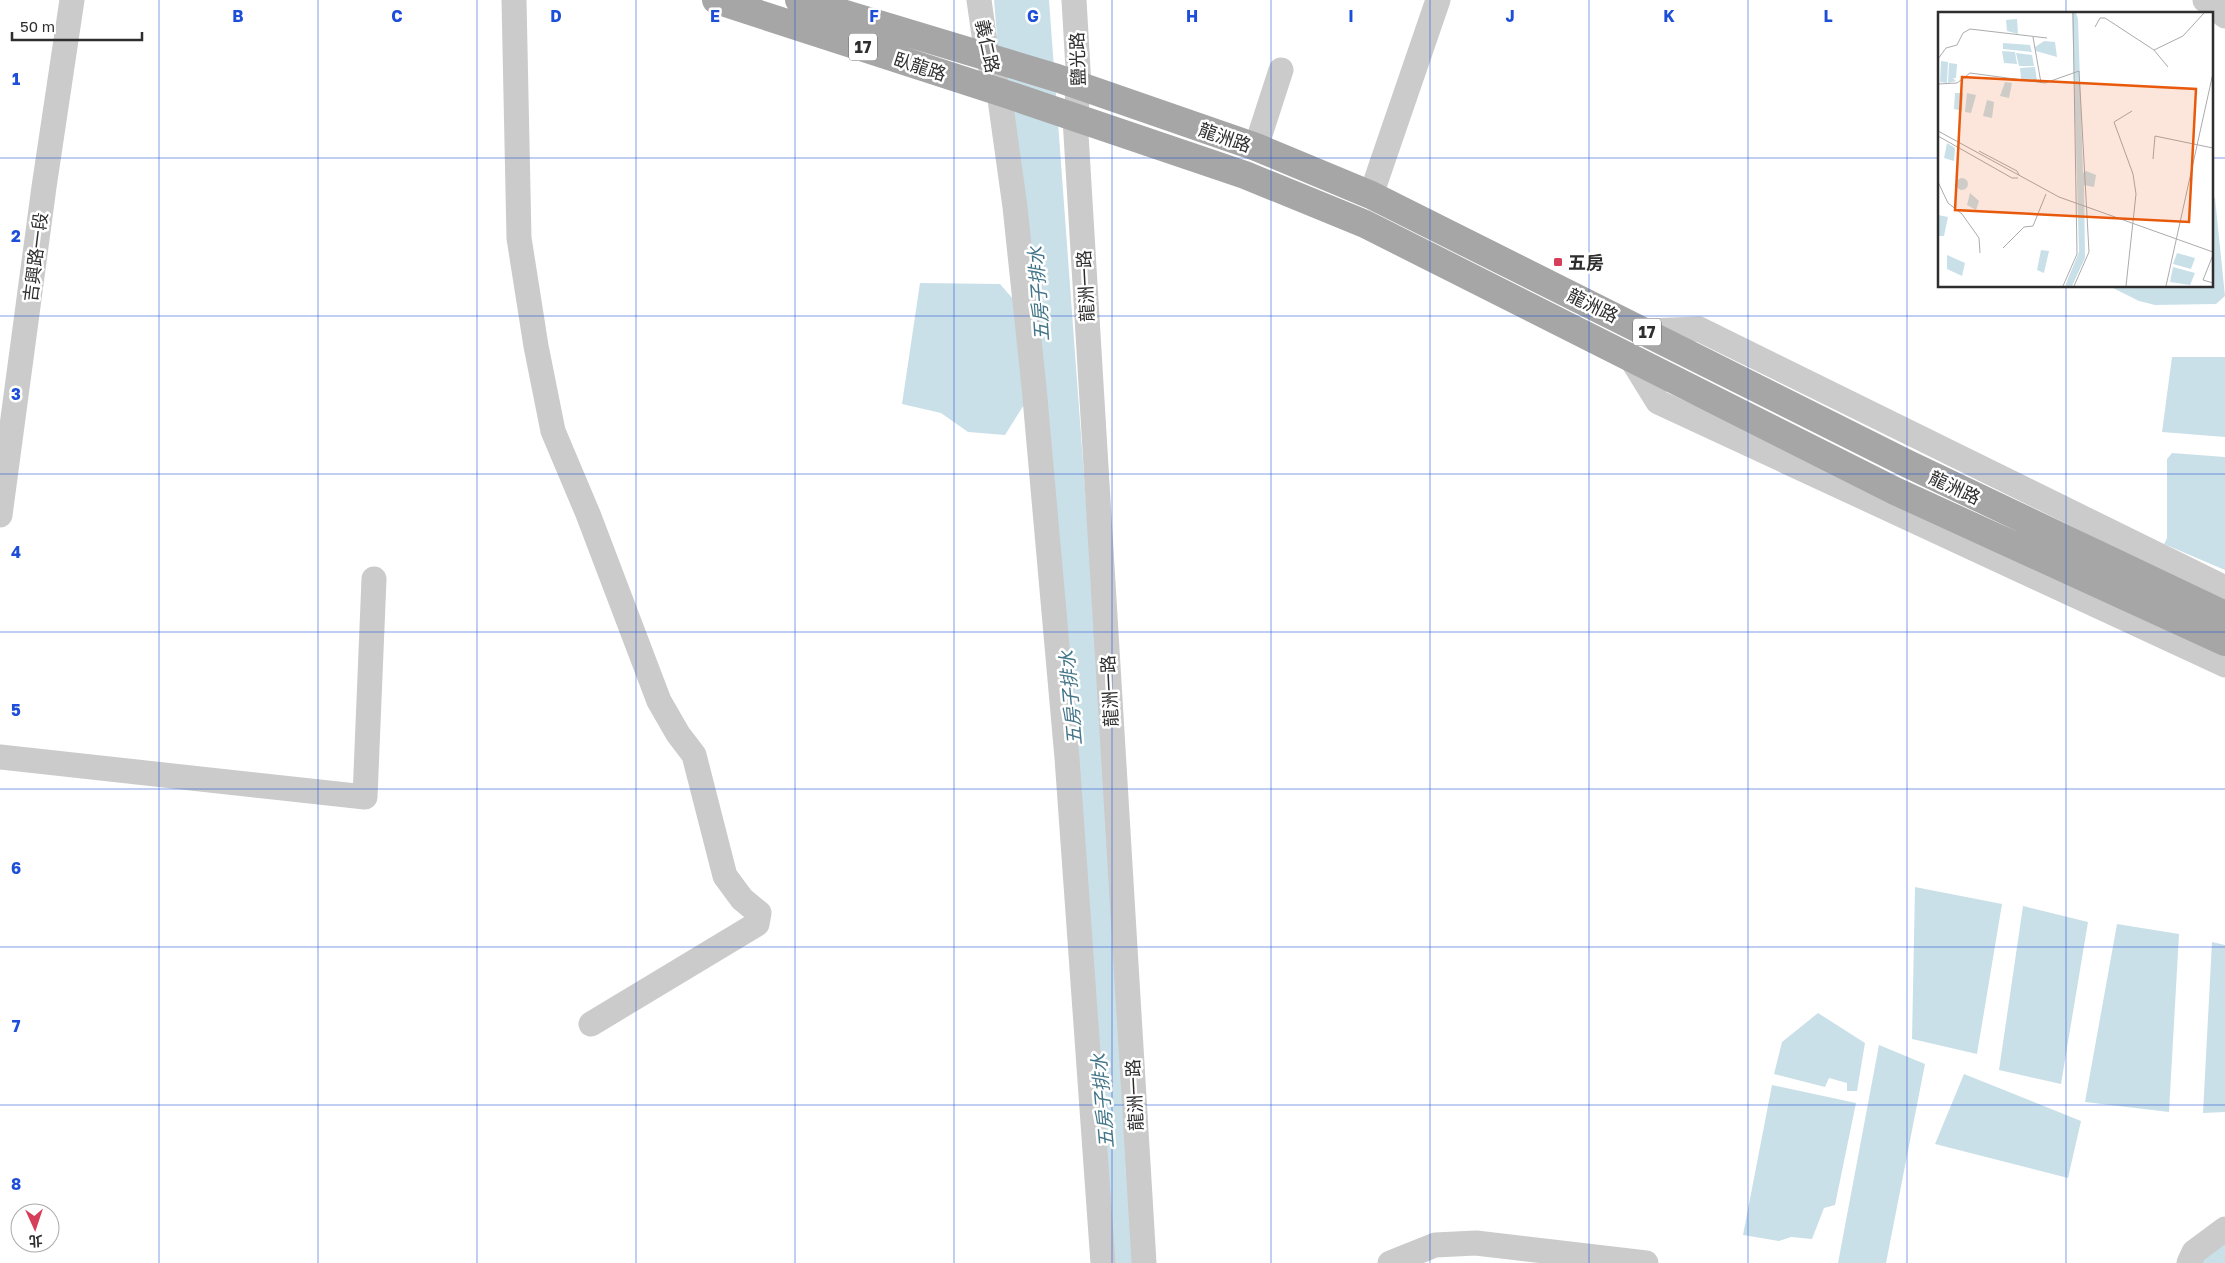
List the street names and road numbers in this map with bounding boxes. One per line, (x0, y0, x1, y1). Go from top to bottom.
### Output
street label: 義仁路 (972, 17, 1004, 75)
street label: 鹽光路 (1065, 32, 1089, 86)
road number: 17 (849, 34, 877, 61)
street label: 臥龍路 (891, 47, 949, 85)
street label: 龍洲路 (1196, 118, 1254, 156)
street label: 吉興路一段 (19, 211, 51, 303)
street label: 龍洲一路 (1072, 249, 1098, 323)
street label: 龍洲路 (1564, 283, 1622, 327)
road number: 17 (1633, 318, 1661, 346)
street label: 龍洲路 (1926, 466, 1984, 508)
street label: 龍洲一路 (1096, 654, 1122, 728)
street label: 龍洲一路 (1121, 1058, 1147, 1132)

